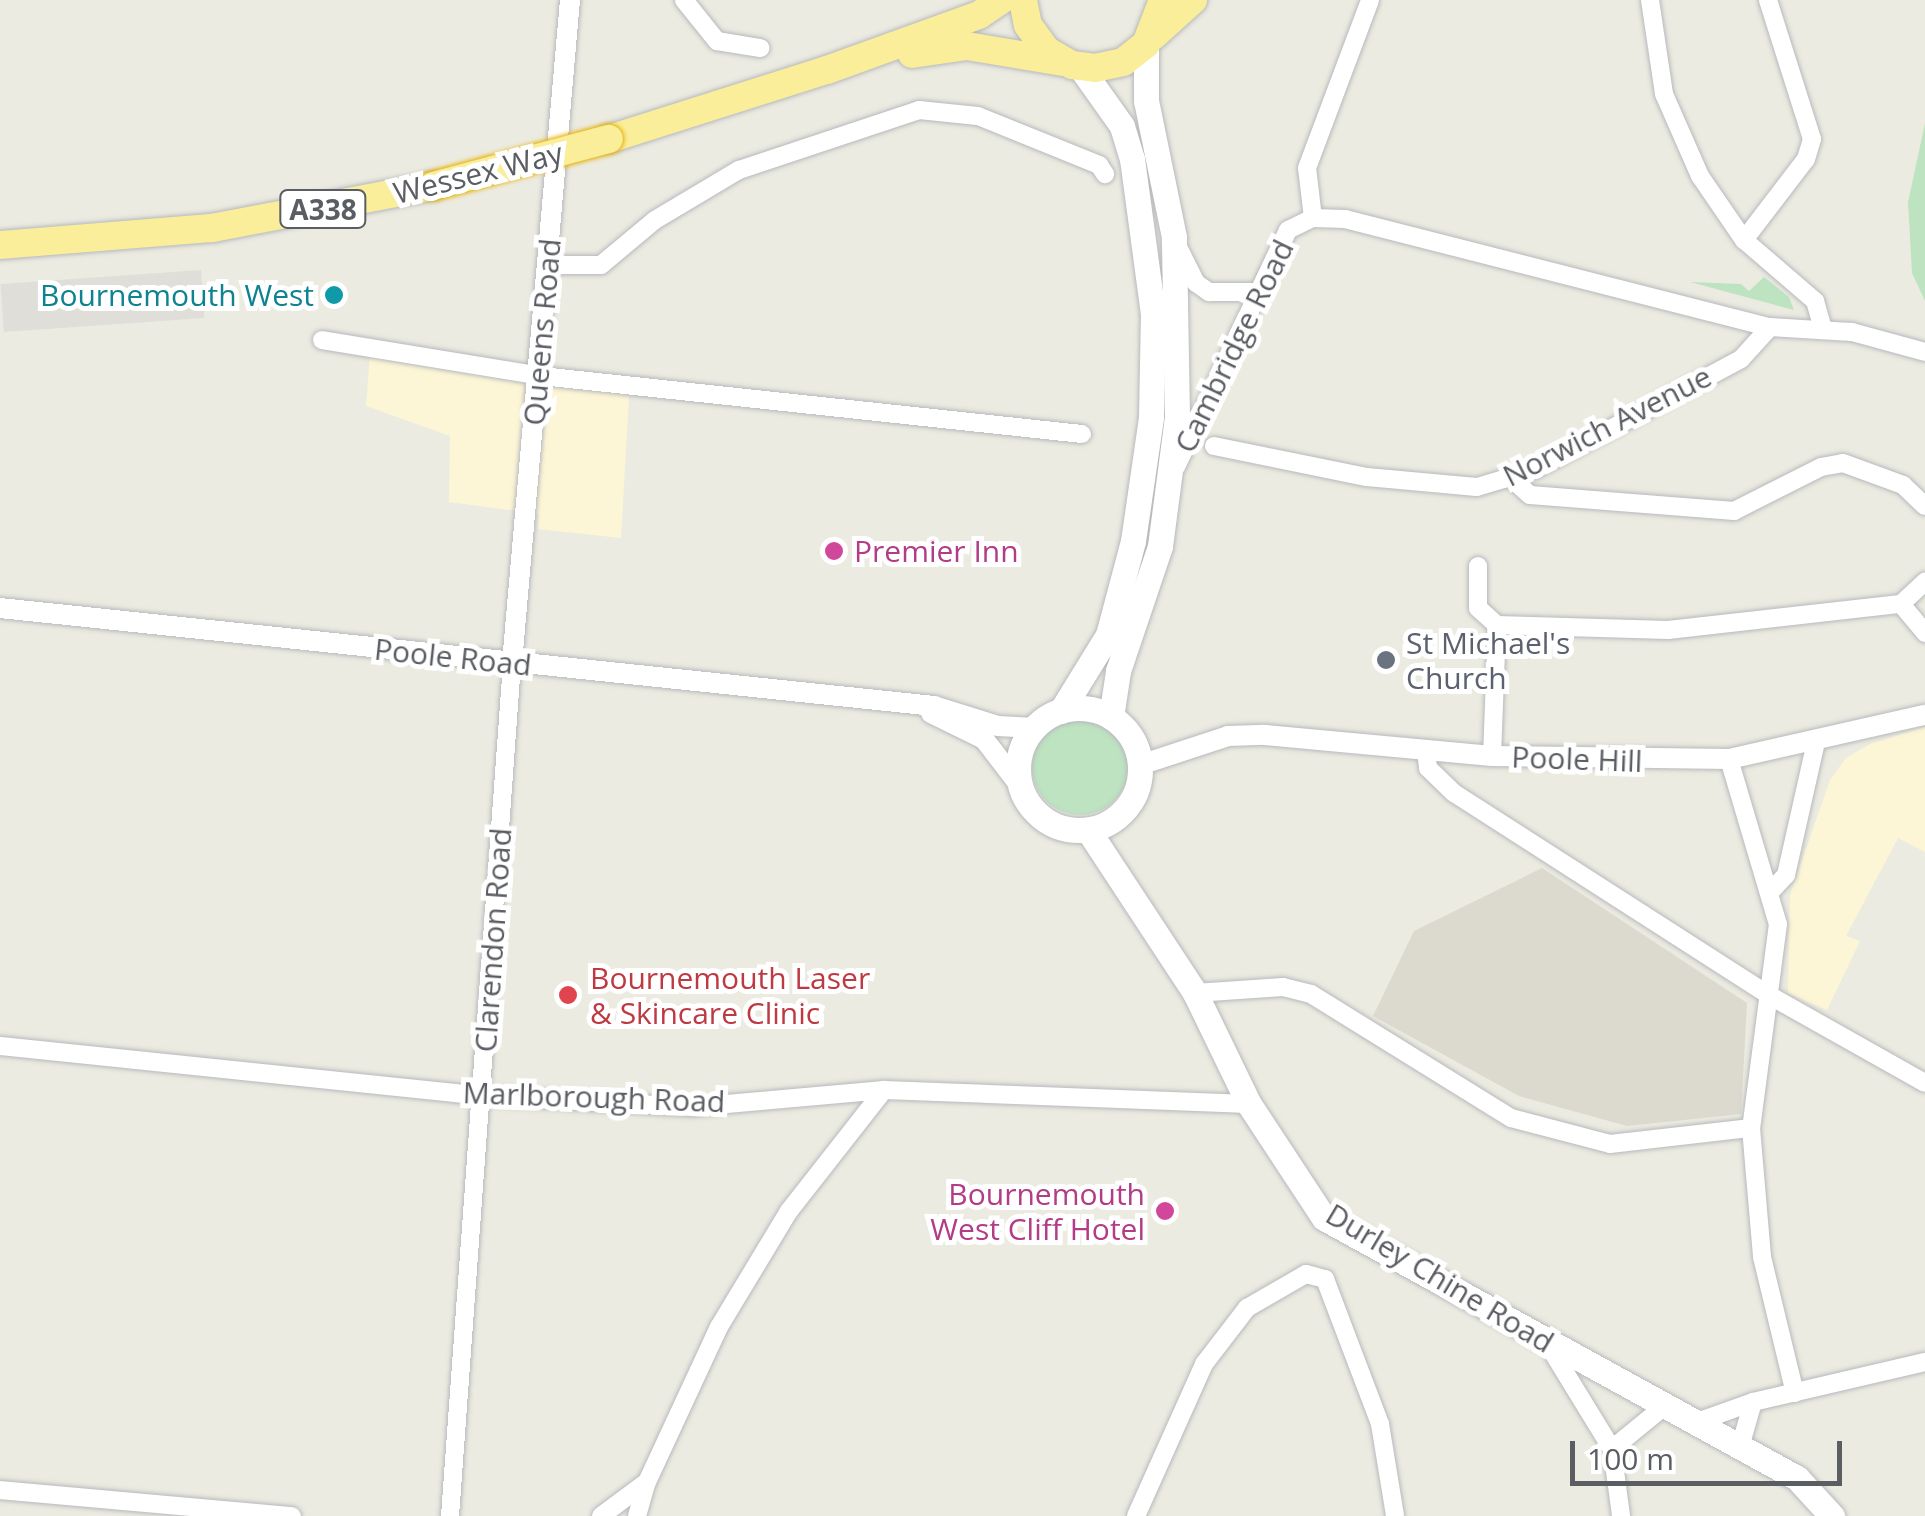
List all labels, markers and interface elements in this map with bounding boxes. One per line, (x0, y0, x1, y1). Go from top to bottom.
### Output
street label: Wessex Way (390, 135, 566, 211)
road number: A338 (278, 186, 368, 232)
street label: Cambridge Road (1167, 234, 1301, 458)
street label: Queens Road (516, 237, 568, 427)
place label: Bournemouth West (40, 277, 314, 313)
marker: Bournemouth West (323, 284, 345, 306)
street label: Norwich Avenue (1497, 358, 1717, 494)
place label: Premier Inn (854, 533, 1019, 569)
marker: Premier Inn (823, 540, 845, 562)
place label: St Michael's Church (1406, 625, 1570, 696)
street label: Poole Road (373, 631, 533, 683)
marker: St Michael's Church (1375, 649, 1397, 671)
street label: Poole Hill (1511, 739, 1643, 779)
street label: Clarendon Road (467, 827, 519, 1053)
place label: Bournemouth Laser & Skincare Clinic (590, 960, 870, 1030)
marker: Bournemouth Laser & Skincare Clinic (555, 982, 581, 1008)
street label: Marlborough Road (462, 1074, 726, 1120)
place label: Bournemouth West Cliff Hotel (930, 1176, 1145, 1246)
street label: Durley Chine Road (1320, 1196, 1560, 1360)
marker: Bournemouth West Cliff Hotel (1154, 1200, 1176, 1222)
scale bar (1575, 1421, 1848, 1483)
text: 100 m (1587, 1438, 1674, 1479)

